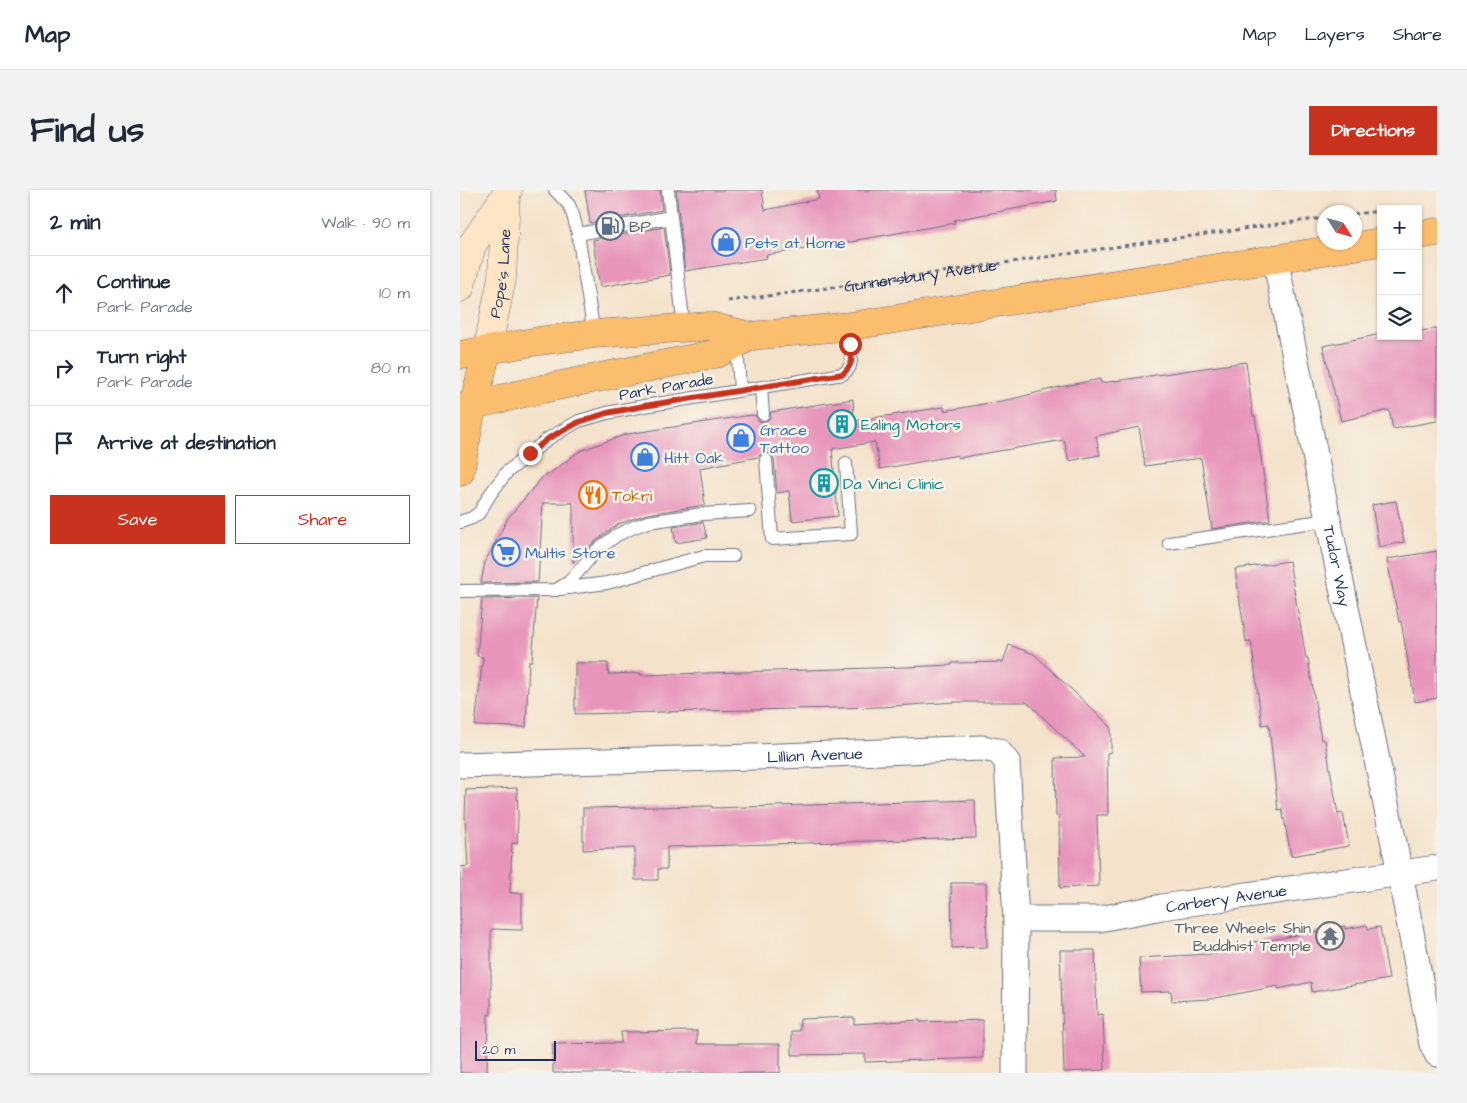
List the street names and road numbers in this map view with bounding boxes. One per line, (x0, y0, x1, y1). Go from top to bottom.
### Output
street label: Pope's Lane (484, 228, 516, 320)
street label: Gunnersbury Avenue (843, 254, 998, 298)
street label: Park Parade (617, 368, 715, 406)
street label: Tudor Way (1318, 523, 1356, 609)
street label: Lillian Avenue (767, 743, 863, 768)
street label: Carbery Avenue (1164, 879, 1289, 918)

